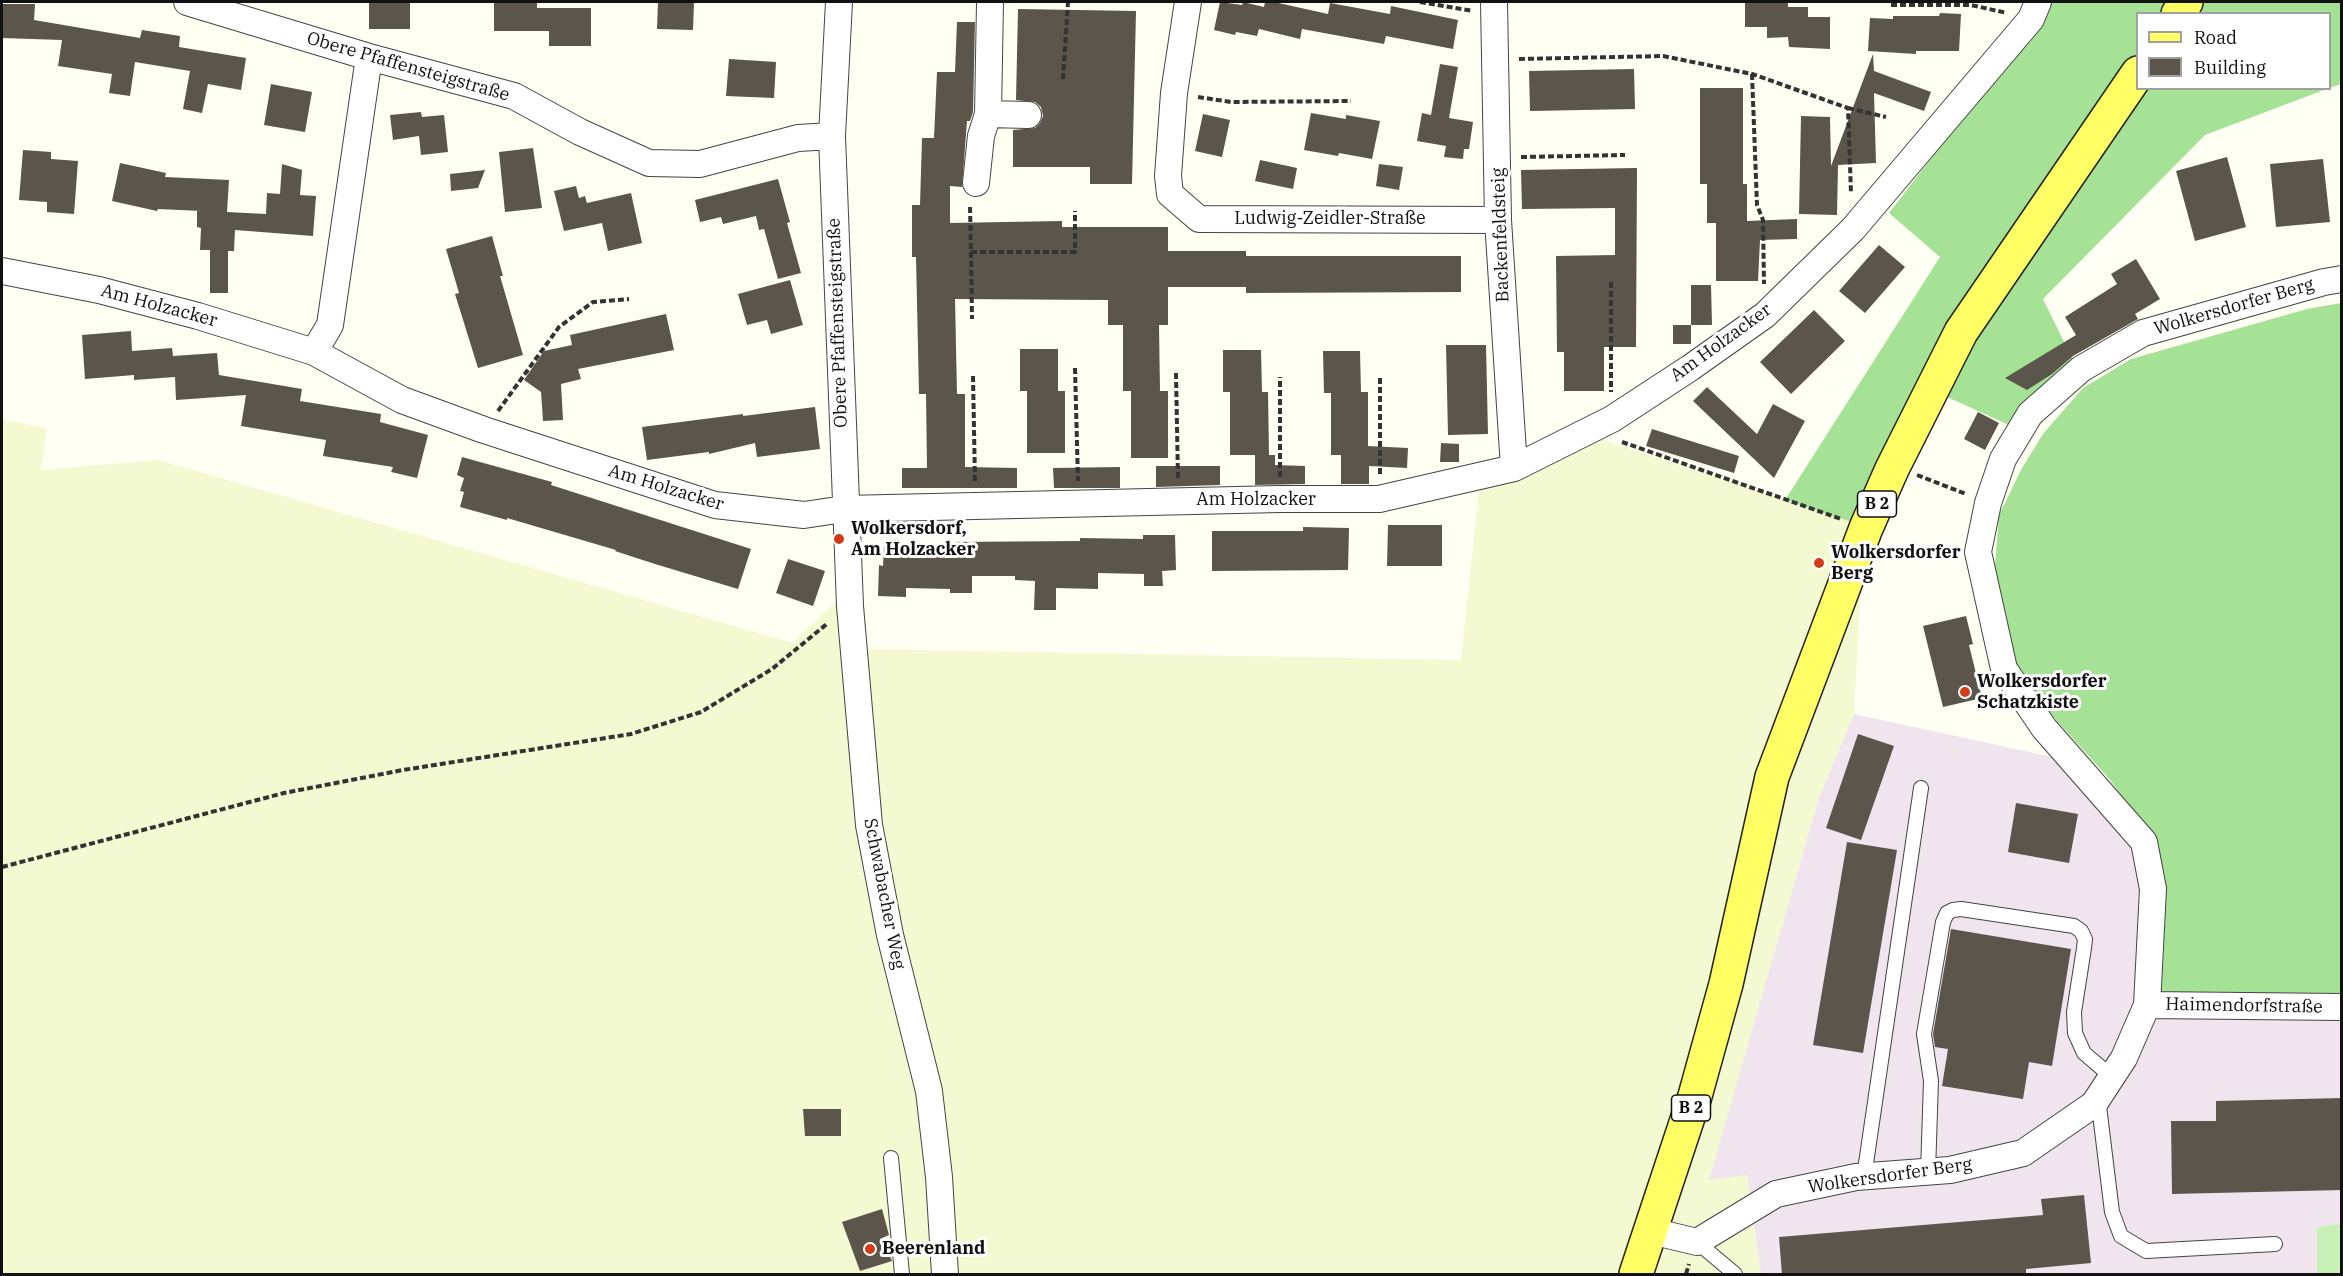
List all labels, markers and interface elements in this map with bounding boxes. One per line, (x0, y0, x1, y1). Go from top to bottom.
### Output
legend (2136, 12, 2331, 90)
text: Road (2194, 26, 2237, 49)
street label: Obere Pfaffensteigstraße (304, 28, 512, 106)
text: Building (2194, 56, 2266, 79)
street label: Backenfeldsteig (1488, 167, 1514, 303)
street label: Ludwig-Zeidler-Straße (1234, 208, 1426, 230)
street label: Obere Pfaffensteigstraße (824, 218, 852, 428)
street label: Wolkersdorfer Berg (2151, 274, 2317, 340)
street label: Am Holzacker (98, 280, 220, 332)
street label: Am Holzacker (1666, 299, 1776, 387)
street label: Am Holzacker (606, 460, 726, 516)
street label: Am Holzacker (1196, 489, 1316, 511)
road number: B 2 (1858, 491, 1896, 517)
place label: Wolkersdorf, Am Holzacker (851, 518, 975, 560)
marker: Wolkersdorf, Am Holzacker (832, 532, 846, 546)
place label: Wolkersdorfer Berg (1831, 542, 1961, 584)
marker: Wolkersdorfer Berg (1812, 556, 1826, 570)
place label: Wolkersdorfer Schatzkiste (1977, 671, 2107, 714)
marker: Wolkersdorfer Schatzkiste (1958, 685, 1972, 699)
street label: Schwabacher Weg (859, 817, 909, 971)
street label: Haimendorfstraße (2165, 994, 2323, 1018)
road number: B 2 (1672, 1095, 1710, 1121)
street label: Wolkersdorfer Berg (1807, 1154, 1973, 1198)
place label: Beerenland (882, 1238, 985, 1260)
marker: Beerenland (863, 1242, 877, 1256)

